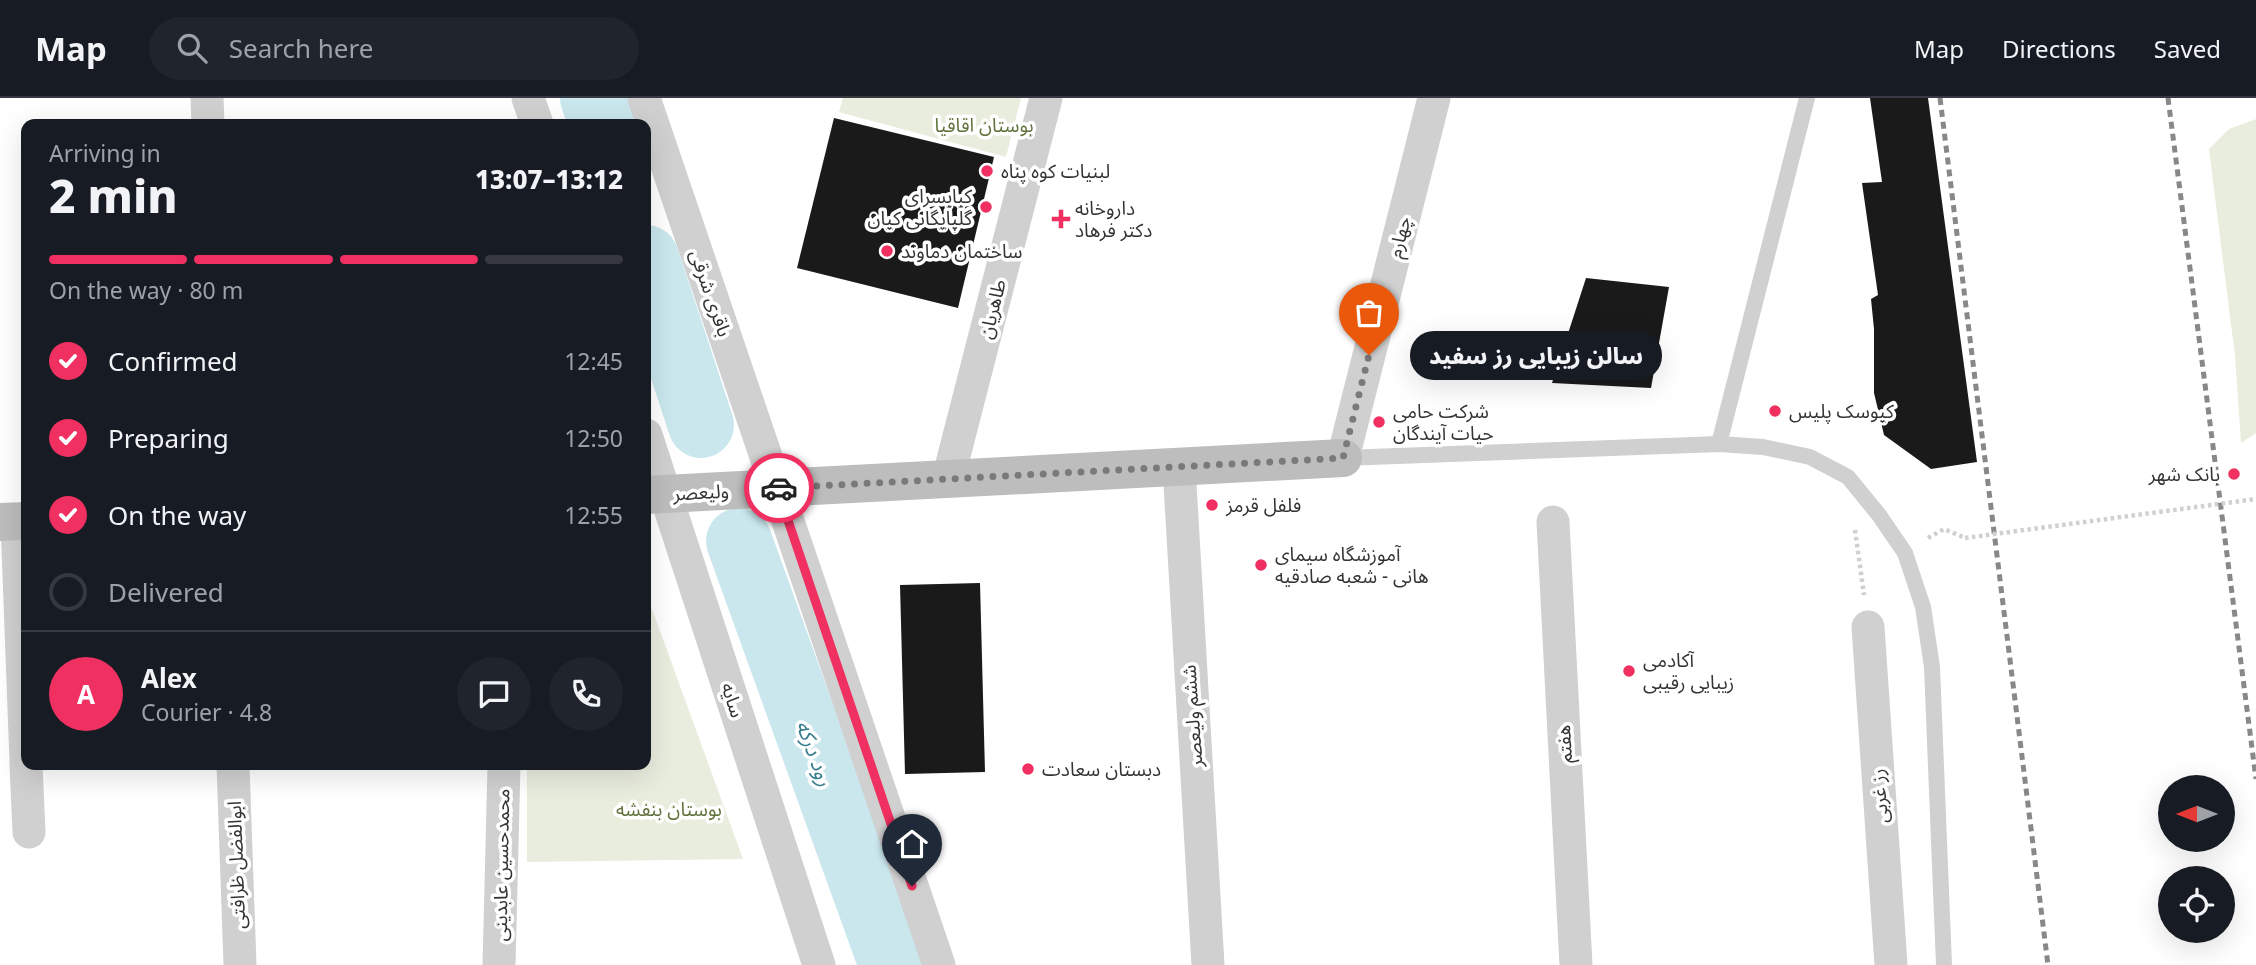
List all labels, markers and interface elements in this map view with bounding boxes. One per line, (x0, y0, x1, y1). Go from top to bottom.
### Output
search box (149, 17, 639, 80)
text: Map (35, 26, 107, 71)
icon: search (173, 29, 211, 67)
text: Search here (229, 30, 373, 66)
text: Map (1914, 32, 1964, 65)
text: Directions (2002, 32, 2116, 65)
text: Saved (2154, 32, 2221, 65)
park label: بوستان اقاقیا (934, 112, 1034, 138)
text: Arriving in (49, 137, 161, 169)
place label: لبنیات کوه پناه (1001, 158, 1110, 184)
text: 13:07–13:12 (475, 161, 623, 197)
marker: لبنیات کوه پناه (979, 163, 995, 179)
text: 2 min (49, 164, 178, 226)
place label: کبابسرای گلپایگانی کیان (867, 183, 973, 231)
place label: داروخانه دکتر فرهاد (1075, 195, 1152, 243)
marker: کبابسرای گلپایگانی کیان (978, 199, 994, 215)
marker: داروخانه دکتر فرهاد (1053, 211, 1069, 227)
street label: چهارم (1381, 214, 1419, 261)
place label: ساختمان دماوند (901, 238, 1022, 264)
marker: ساختمان دماوند (879, 243, 895, 259)
street label: باقری شرقی (684, 246, 738, 340)
text: On the way · 80 m (49, 274, 243, 306)
street label: طاهریان (972, 276, 1012, 341)
pin (1339, 283, 1399, 355)
icon: bag (1350, 294, 1388, 332)
callout: سالن زیبایی رز سفید (1411, 330, 1663, 380)
text: سالن زیبایی رز سفید (1429, 339, 1643, 371)
icon: check (49, 342, 87, 380)
text: Confirmed (108, 343, 238, 379)
text: 12:45 (564, 345, 623, 377)
place label: شركت حامی حيات آيندگان (1393, 398, 1494, 446)
place label: کیوسک پلیس (1789, 398, 1895, 424)
marker: کیوسک پلیس (1767, 403, 1783, 419)
marker: شركت حامی حيات آيندگان (1371, 414, 1387, 430)
icon: check (49, 419, 87, 457)
text: Preparing (108, 420, 229, 456)
text: 12:50 (564, 422, 623, 454)
courier (744, 453, 814, 523)
place label: بانک شهر (2148, 461, 2220, 487)
marker: بانک شهر (2226, 466, 2242, 482)
icon: car (760, 469, 798, 507)
street label: ولیعصر (671, 478, 730, 506)
place label: فلفل قرمز (1225, 492, 1301, 518)
icon: check (49, 496, 87, 534)
text: On the way (108, 497, 246, 533)
marker: فلفل قرمز (1204, 497, 1220, 513)
text: 12:55 (564, 499, 623, 531)
place label: آموزشگاه سیمای هانی - شعبه صادقیه (1275, 541, 1429, 589)
marker: آموزشگاه سیمای هانی - شعبه صادقیه (1253, 557, 1269, 573)
text: Delivered (108, 574, 224, 610)
place label: آکادمی زیبایی رقیبی (1643, 647, 1734, 695)
button: chat (457, 657, 531, 731)
button: phone (549, 657, 623, 731)
text: Alex (141, 660, 197, 696)
marker: آکادمی زیبایی رقیبی (1621, 663, 1637, 679)
street label: ششم ولیعصر (1175, 664, 1211, 769)
text: A (77, 676, 95, 712)
street label: سایه (715, 679, 751, 721)
text: Courier · 4.8 (141, 696, 272, 728)
water label: رود درکه (790, 716, 840, 790)
street label: هفتم (1550, 724, 1580, 764)
place label: دبستان سعادت (1042, 756, 1161, 782)
marker: دبستان سعادت (1020, 761, 1036, 777)
street label: رز غربی (1864, 768, 1894, 824)
north arrow (2158, 775, 2235, 852)
map controls (2158, 775, 2235, 943)
street label: محمدحسین عابدینی (487, 788, 515, 942)
park label: بوستان بنفشه (616, 796, 722, 822)
street label: ابوالفضل ظرافتی (221, 800, 251, 930)
pin (882, 814, 942, 886)
icon: home (893, 825, 931, 863)
button: locate (2158, 866, 2235, 943)

